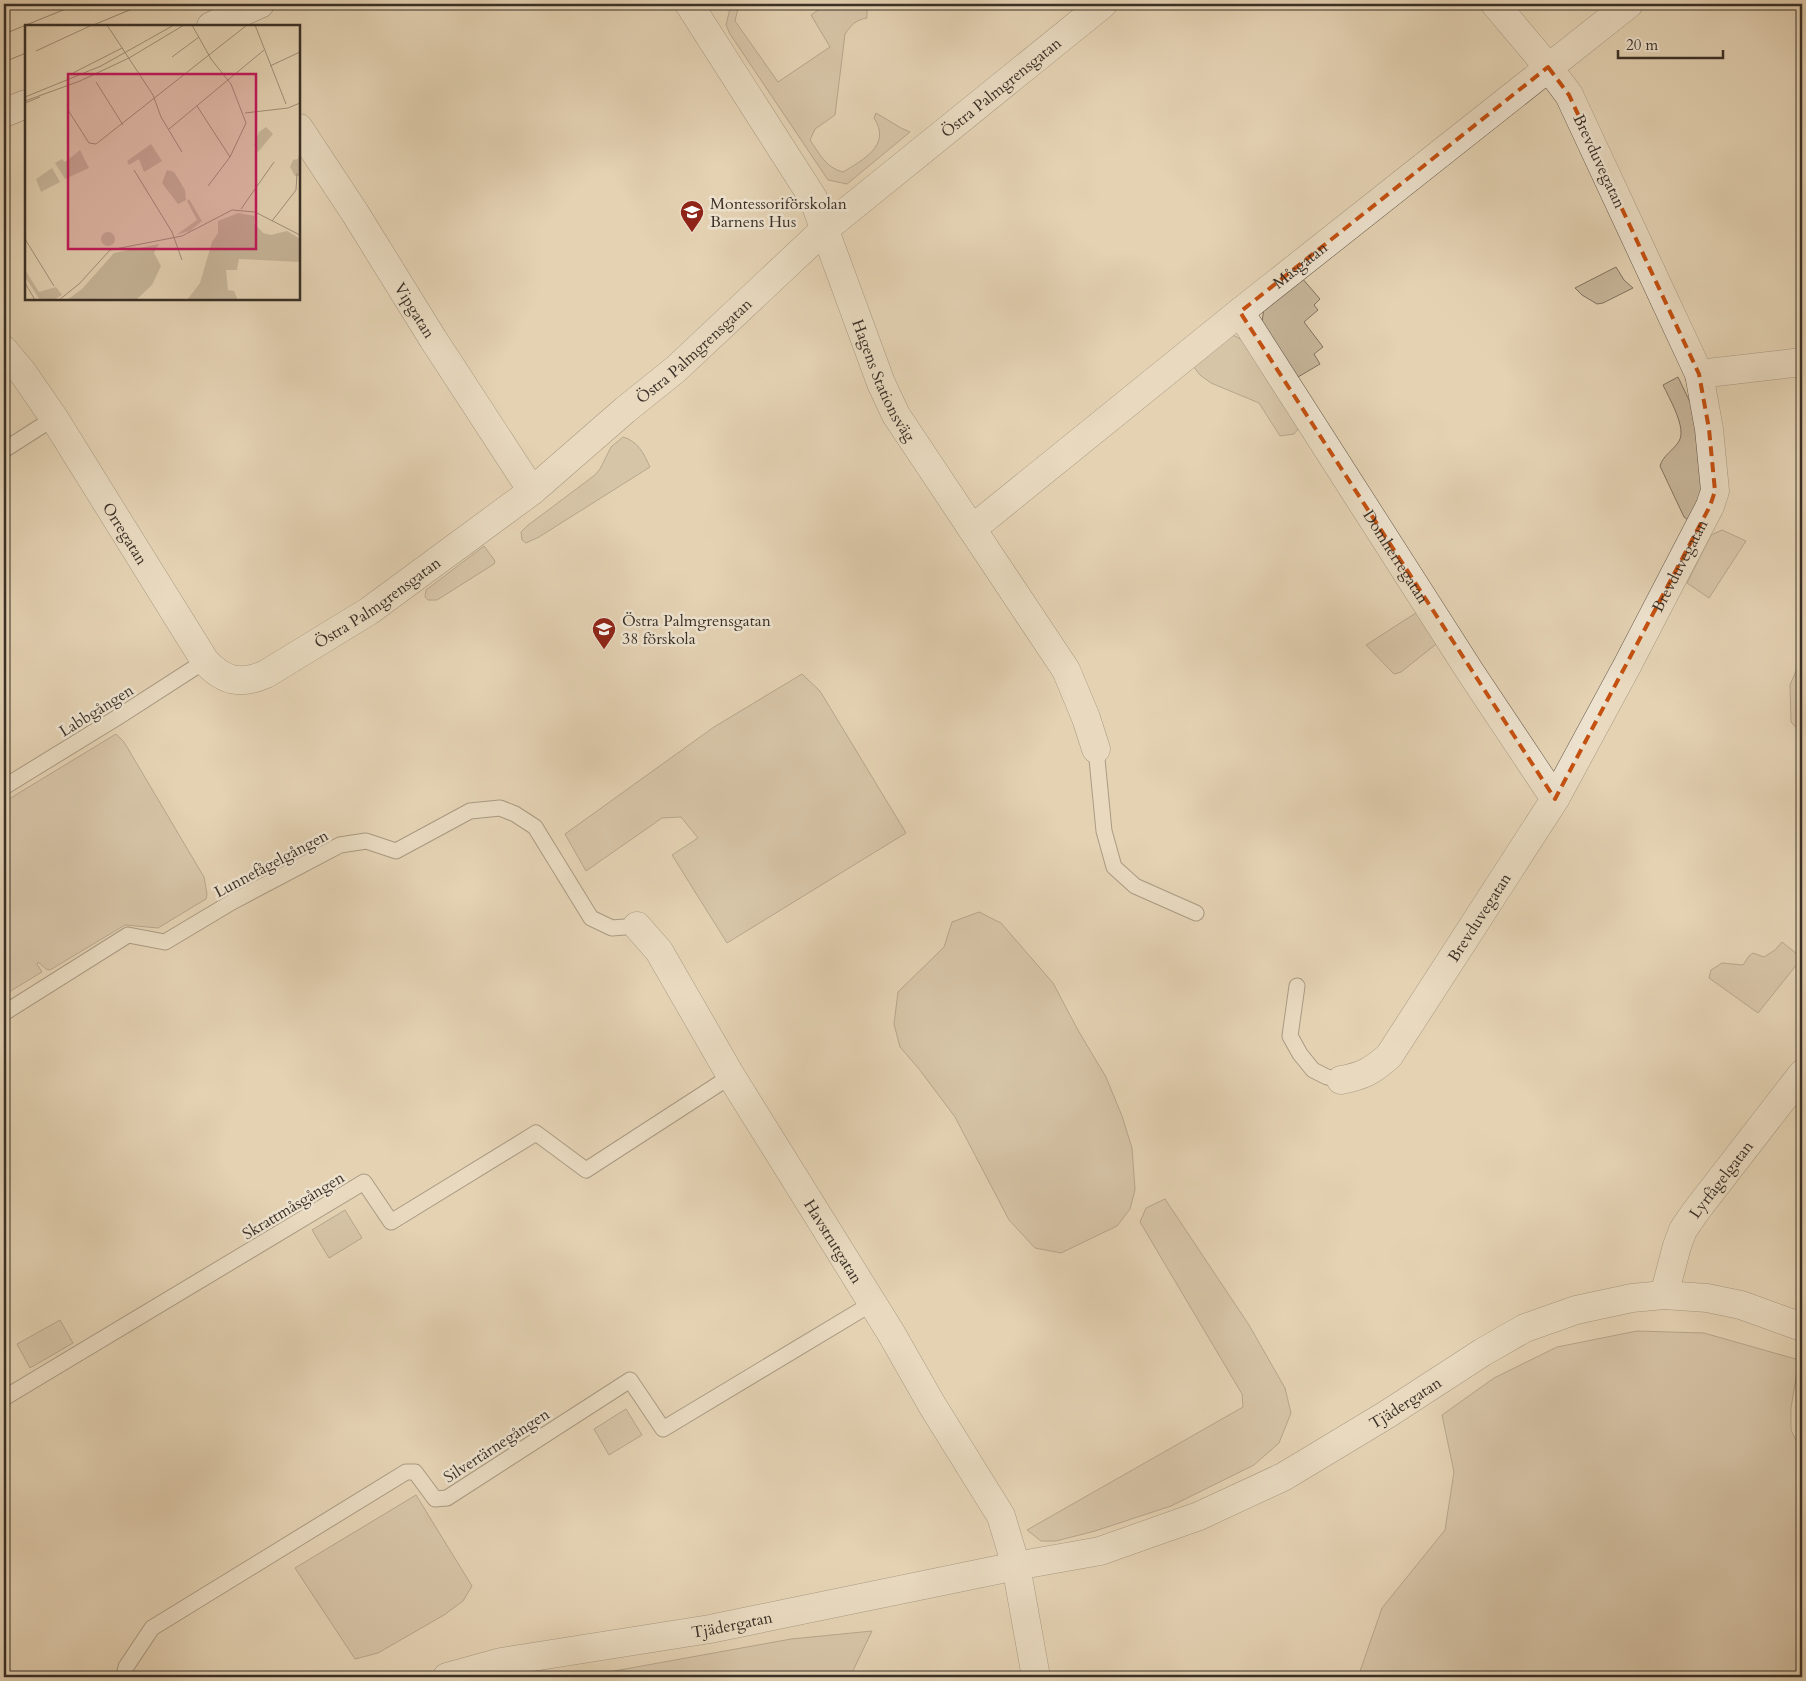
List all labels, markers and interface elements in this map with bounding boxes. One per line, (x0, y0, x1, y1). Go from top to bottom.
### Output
inset map (25, 25, 300, 300)
scale bar (1618, 28, 1724, 60)
street label: Östra Palmgrensgatan (937, 32, 1066, 143)
text: 20 m (1626, 35, 1658, 55)
street label: Brevduvegatan (1568, 111, 1631, 212)
place label: Montessoriförskolan Barnens Hus (710, 193, 847, 233)
school or university icon: Montessoriförskolan Barnens Hus (679, 199, 705, 233)
street label: Måsgatan (1268, 237, 1332, 294)
street label: Vipgatan (389, 279, 440, 343)
street label: Östra Palmgrensgatan (632, 293, 757, 409)
street label: Hagens Stationsväg (846, 316, 921, 446)
street label: Orregatan (97, 498, 152, 569)
street label: Domherregatan (1357, 506, 1434, 608)
street label: Brevduvegatan (1647, 516, 1713, 616)
street label: Östra Palmgrensgatan (310, 552, 445, 654)
place label: Östra Palmgrensgatan 38 förskola (622, 610, 771, 650)
school or university icon: Östra Palmgrensgatan 38 förskola (591, 616, 617, 650)
street label: Labbgången (55, 679, 138, 742)
street label: Lunnefågelgången (211, 825, 332, 903)
street label: Brevduvegatan (1443, 869, 1516, 966)
street label: Lyrfågelgatan (1684, 1136, 1759, 1223)
street label: Skrattmåsgången (238, 1167, 349, 1245)
street label: Havstrutgatan (798, 1195, 867, 1288)
street label: Tjädergatan (1365, 1372, 1446, 1435)
street label: Silvertärnegången (439, 1403, 554, 1488)
street label: Tjädergatan (690, 1606, 774, 1644)

